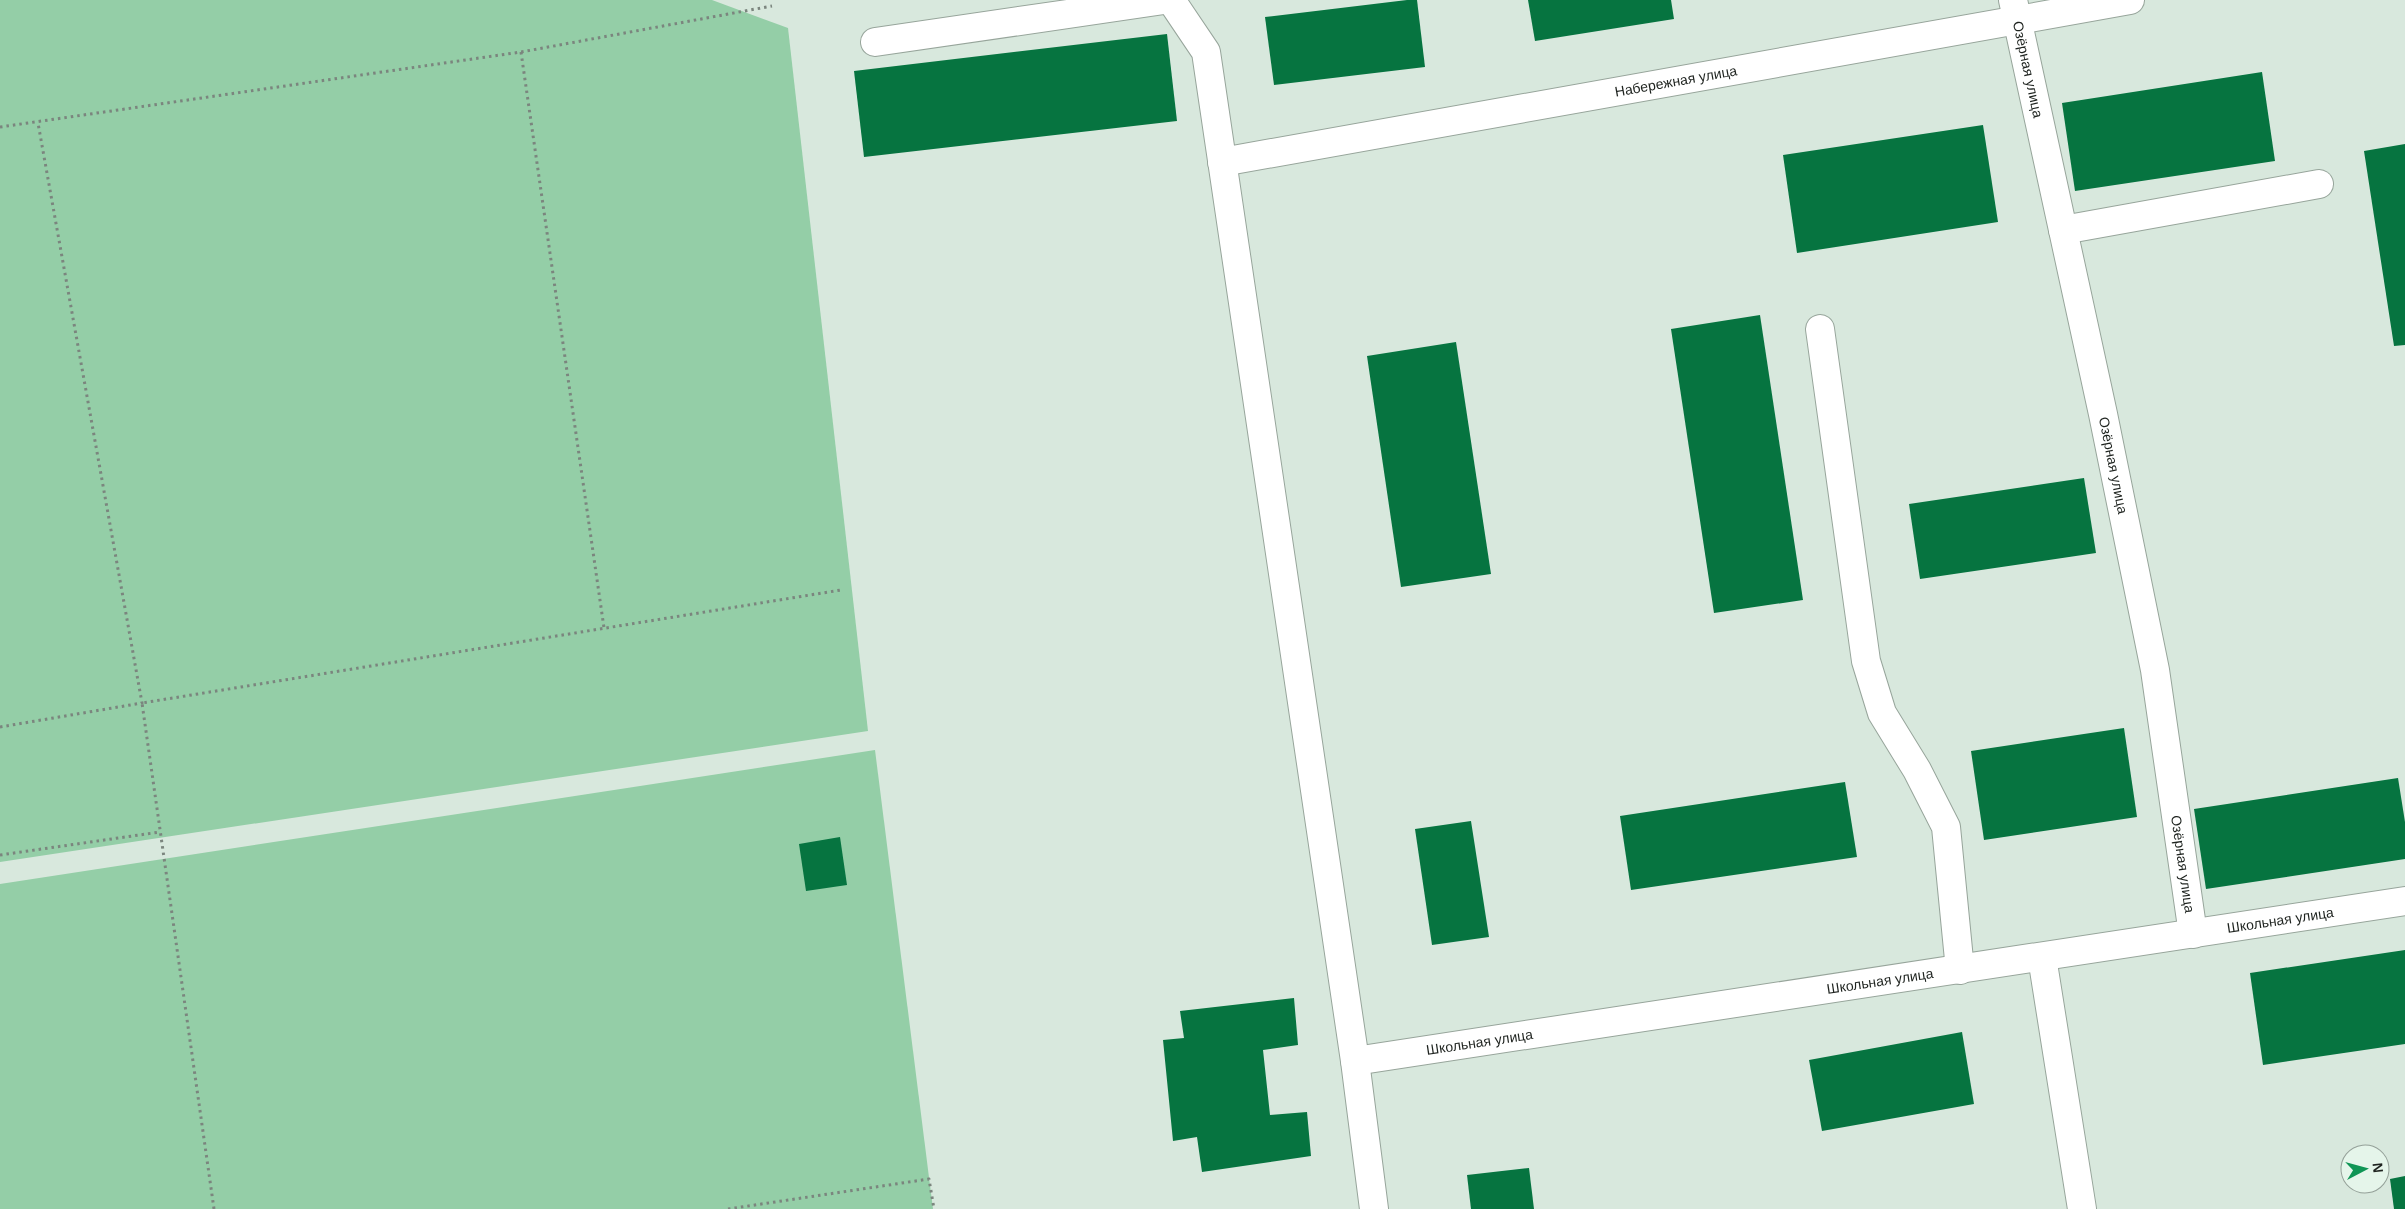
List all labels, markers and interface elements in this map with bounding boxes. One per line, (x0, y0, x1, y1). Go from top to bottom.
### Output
street label: Озёрная улица (2010, 20, 2046, 119)
street label: Набережная улица (1613, 62, 1738, 100)
street label: Озёрная улица (2096, 415, 2131, 515)
street label: Озёрная улица (2168, 814, 2198, 914)
street label: Школьная улица (2226, 904, 2335, 936)
street label: Школьная улица (1826, 965, 1935, 997)
street label: Школьная улица (1425, 1026, 1534, 1058)
north arrow (2340, 1144, 2390, 1194)
text: N (2369, 1162, 2386, 1174)

